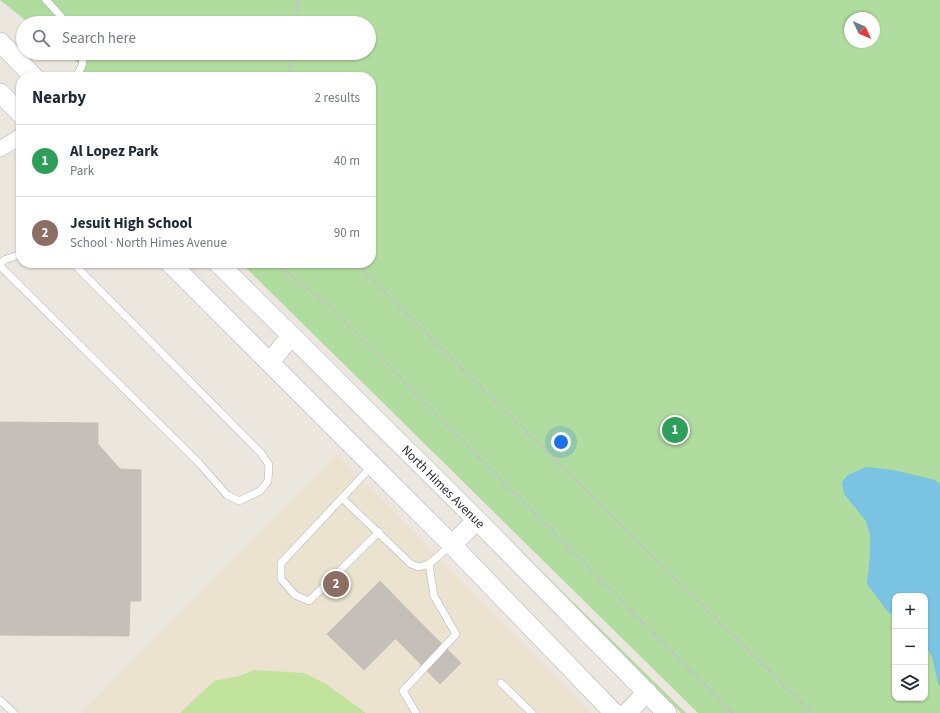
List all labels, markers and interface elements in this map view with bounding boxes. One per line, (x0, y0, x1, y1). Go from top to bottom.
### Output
north arrow (844, 12, 880, 48)
search box (16, 16, 376, 60)
icon: search (30, 27, 52, 49)
text: Search here (62, 28, 136, 49)
text: Nearby (32, 86, 86, 110)
text: 2 results (315, 89, 360, 107)
text: Al Lopez Park (70, 141, 158, 162)
text: 1 (42, 152, 48, 170)
text: 40 m (334, 152, 360, 170)
text: Park (70, 162, 94, 180)
text: Jesuit High School (70, 213, 192, 234)
text: 2 (42, 224, 48, 242)
text: 90 m (334, 224, 360, 242)
text: School · North Himes Avenue (70, 234, 227, 252)
pin: 1 (662, 415, 688, 445)
your location (551, 432, 571, 452)
street label: North Himes Avenue (397, 441, 489, 533)
pin: 2 (323, 569, 349, 599)
map controls (892, 593, 928, 701)
button: + (892, 593, 928, 629)
button: − (892, 629, 928, 665)
button: layers (892, 665, 928, 701)

